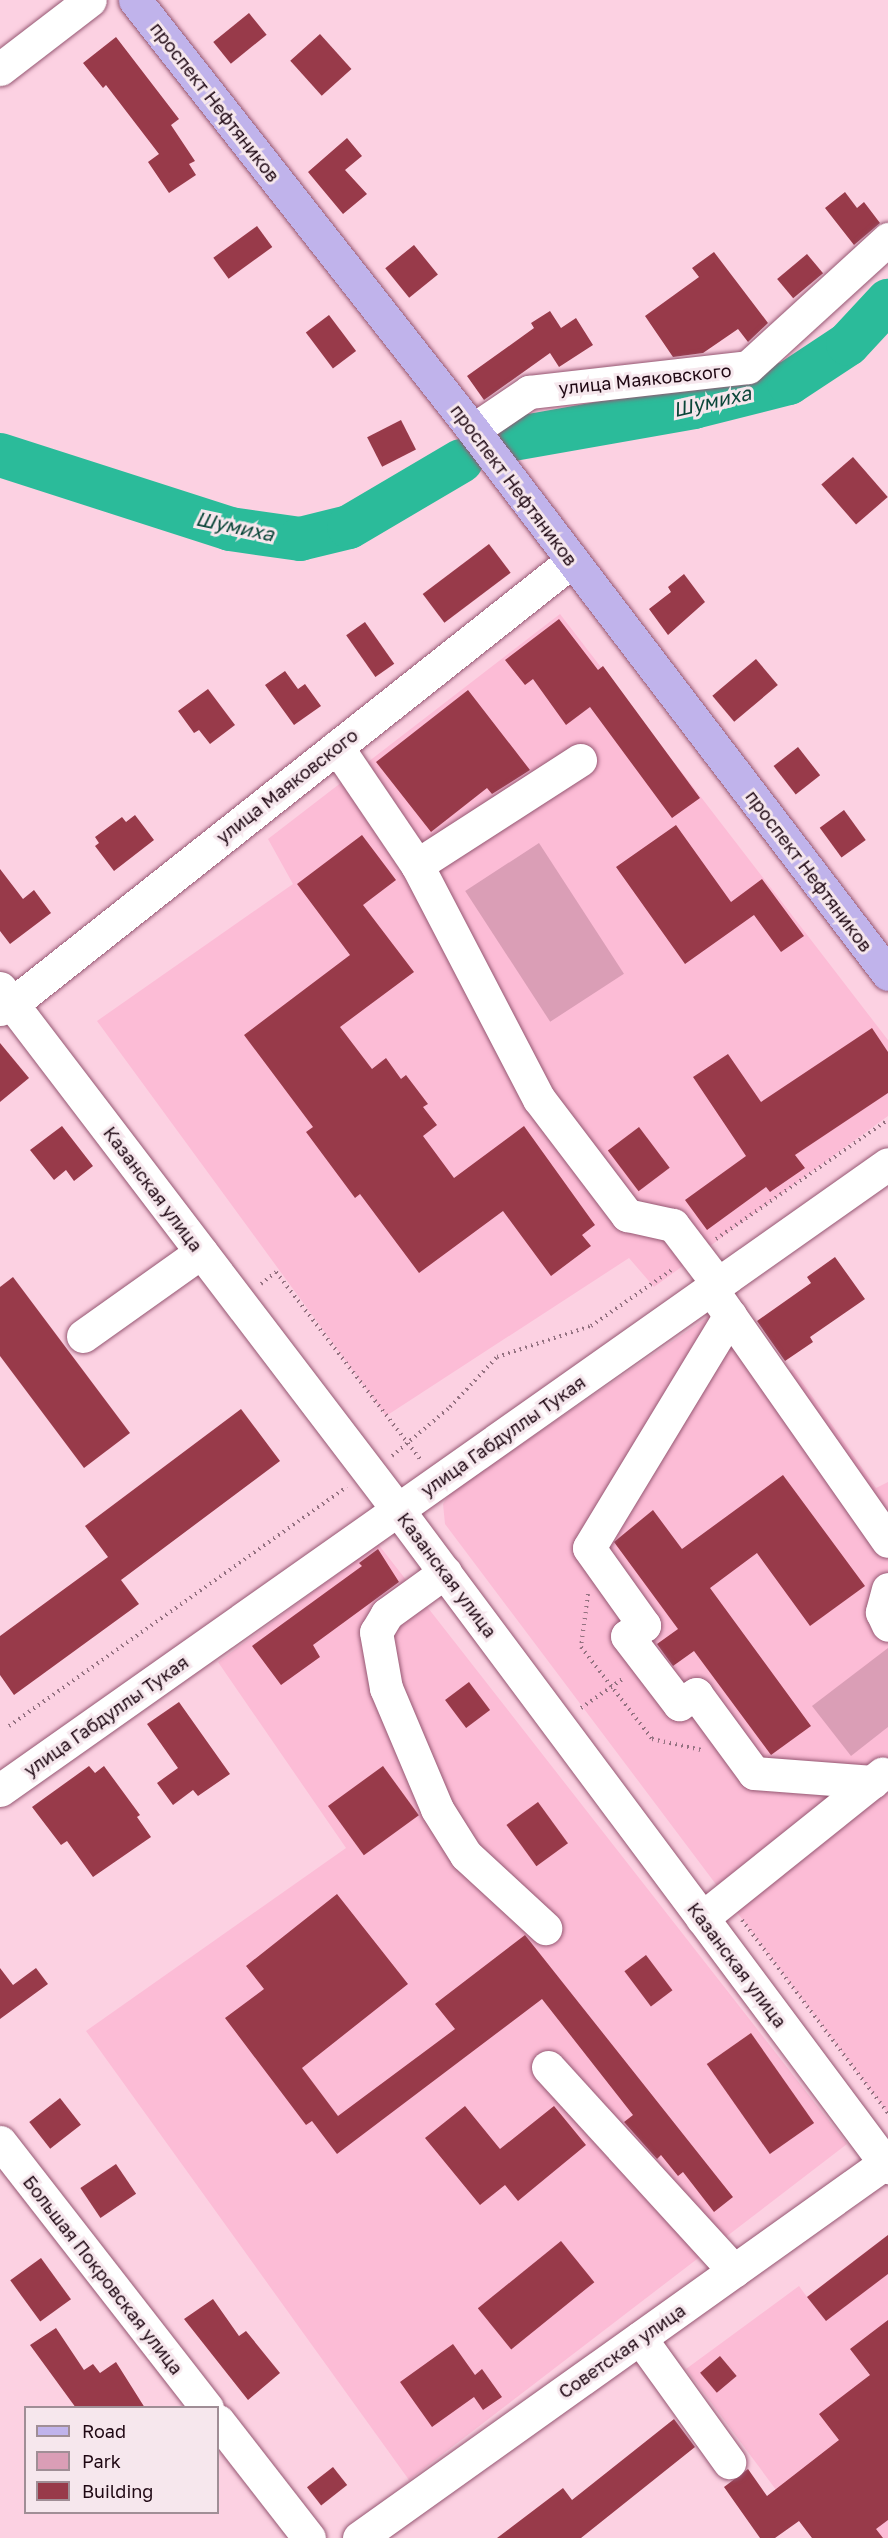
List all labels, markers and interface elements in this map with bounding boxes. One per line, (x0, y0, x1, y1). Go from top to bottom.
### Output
street label: проспект Нефтяников (146, 18, 284, 186)
street label: улица Маяковского (558, 359, 732, 399)
water label: Шумиха (671, 380, 753, 422)
street label: проспект Нефтяников (446, 400, 582, 570)
water label: Шумиха (194, 506, 276, 546)
street label: улица Маяковского (212, 724, 362, 848)
street label: проспект Нефтяников (741, 786, 877, 956)
street label: Казанская улица (99, 1122, 207, 1256)
street label: улица Габдуллы Тукая (417, 1371, 589, 1501)
street label: Казанская улица (393, 1508, 501, 1642)
street label: улица Габдуллы Тукая (20, 1651, 192, 1781)
street label: Казанская улица (683, 1898, 791, 2032)
street label: Большая Покровская улица (19, 2171, 187, 2379)
street label: Советская улица (554, 2299, 690, 2403)
legend (24, 2406, 219, 2514)
text: Road (82, 2420, 126, 2442)
text: Park (82, 2450, 121, 2472)
text: Building (82, 2480, 153, 2502)

